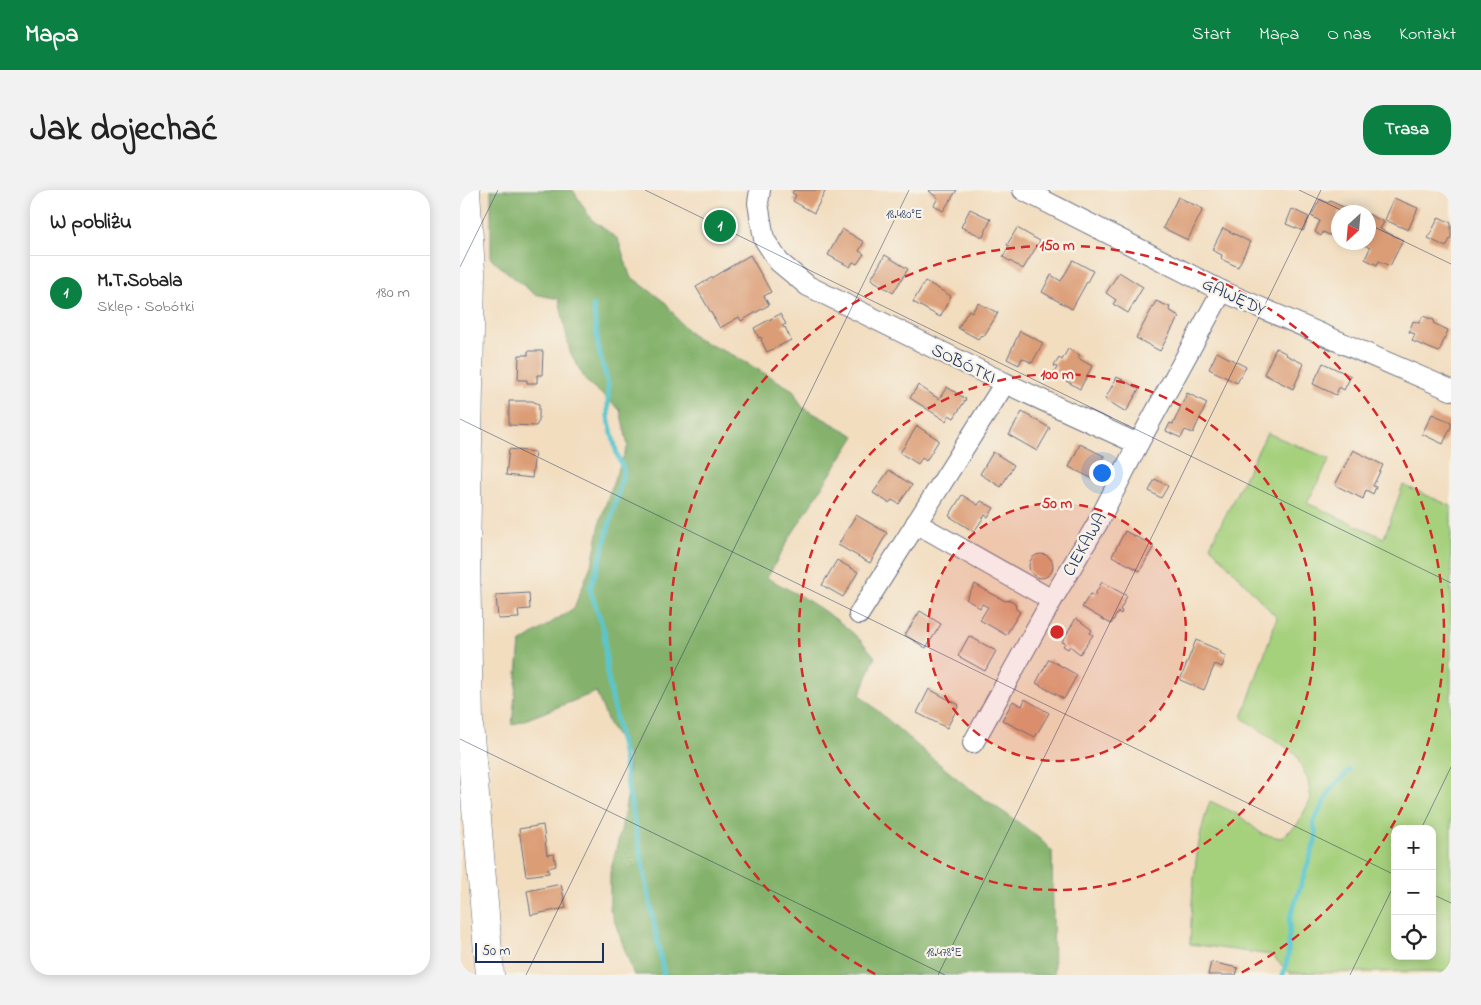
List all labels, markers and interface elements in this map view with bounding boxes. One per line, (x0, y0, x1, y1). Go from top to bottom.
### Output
text: Mapa (25, 18, 79, 53)
text: Start (1192, 22, 1231, 48)
text: Mapa (1259, 22, 1299, 48)
text: O nas (1327, 22, 1371, 48)
text: Kontakt (1399, 22, 1456, 48)
text: Jak dojechać (30, 105, 217, 156)
button: Trasa (1363, 105, 1451, 155)
north arrow (1331, 205, 1376, 250)
text: 18.480°E (886, 206, 922, 224)
pin: 1 (704, 207, 736, 245)
text: W pobliżu (50, 208, 132, 238)
text: 150 m (1039, 235, 1075, 257)
text: M.T.Sobala (97, 268, 182, 295)
street label: GAWĘDY (1197, 272, 1270, 324)
text: 1 (63, 281, 69, 305)
text: 180 m (376, 281, 410, 305)
text: Sklep · Sobótki (97, 295, 194, 319)
street label: SOBÓTKI (926, 338, 1000, 392)
text: 100 m (1040, 364, 1074, 386)
your location (1089, 460, 1115, 486)
text: 50 m (1042, 493, 1073, 515)
street label: CIEKAWA (1057, 508, 1114, 582)
centre of rings (1048, 623, 1066, 641)
map controls (1391, 825, 1436, 960)
button: + (1391, 825, 1436, 870)
button: − (1391, 870, 1436, 915)
button: locate (1391, 915, 1436, 960)
scale bar (475, 940, 604, 963)
text: 50 m (482, 941, 510, 962)
text: 18.478°E (926, 944, 962, 962)

